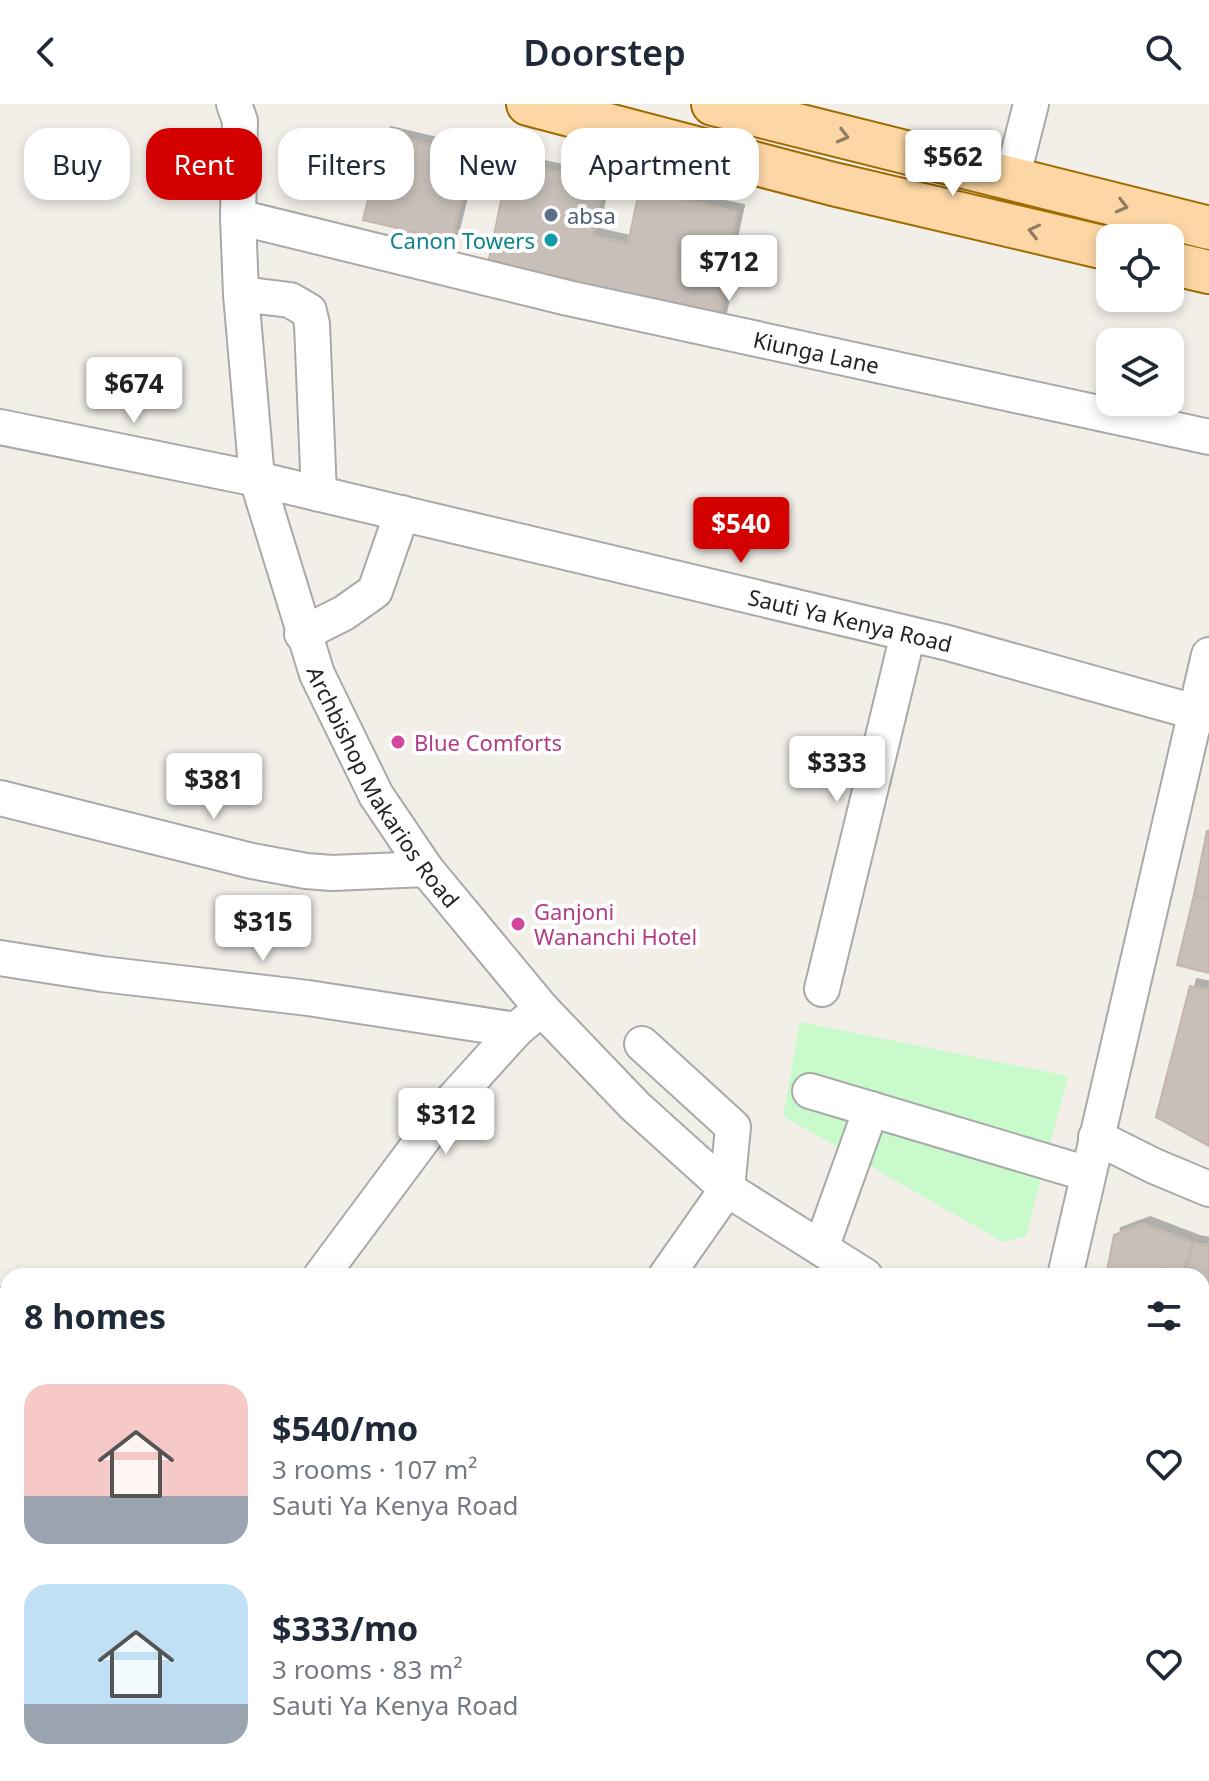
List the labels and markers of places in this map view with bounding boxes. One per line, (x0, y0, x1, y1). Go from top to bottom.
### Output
pin: $562 (906, 130, 1000, 198)
place label: absa (567, 200, 616, 230)
marker: absa (542, 206, 560, 224)
place label: Canon Towers (390, 225, 535, 255)
marker: Canon Towers (542, 231, 560, 249)
pin: $712 (682, 235, 776, 303)
pin: $674 (87, 357, 181, 425)
pin: $540 (694, 497, 788, 565)
place label: Blue Comforts (414, 727, 562, 757)
marker: Blue Comforts (389, 733, 407, 751)
pin: $333 (790, 736, 884, 804)
pin: $381 (167, 753, 261, 821)
pin: $315 (216, 895, 310, 963)
place label: Ganjoni Wananchi Hotel (534, 896, 697, 951)
marker: Ganjoni Wananchi Hotel (509, 915, 527, 933)
pin: $312 (399, 1088, 493, 1156)

